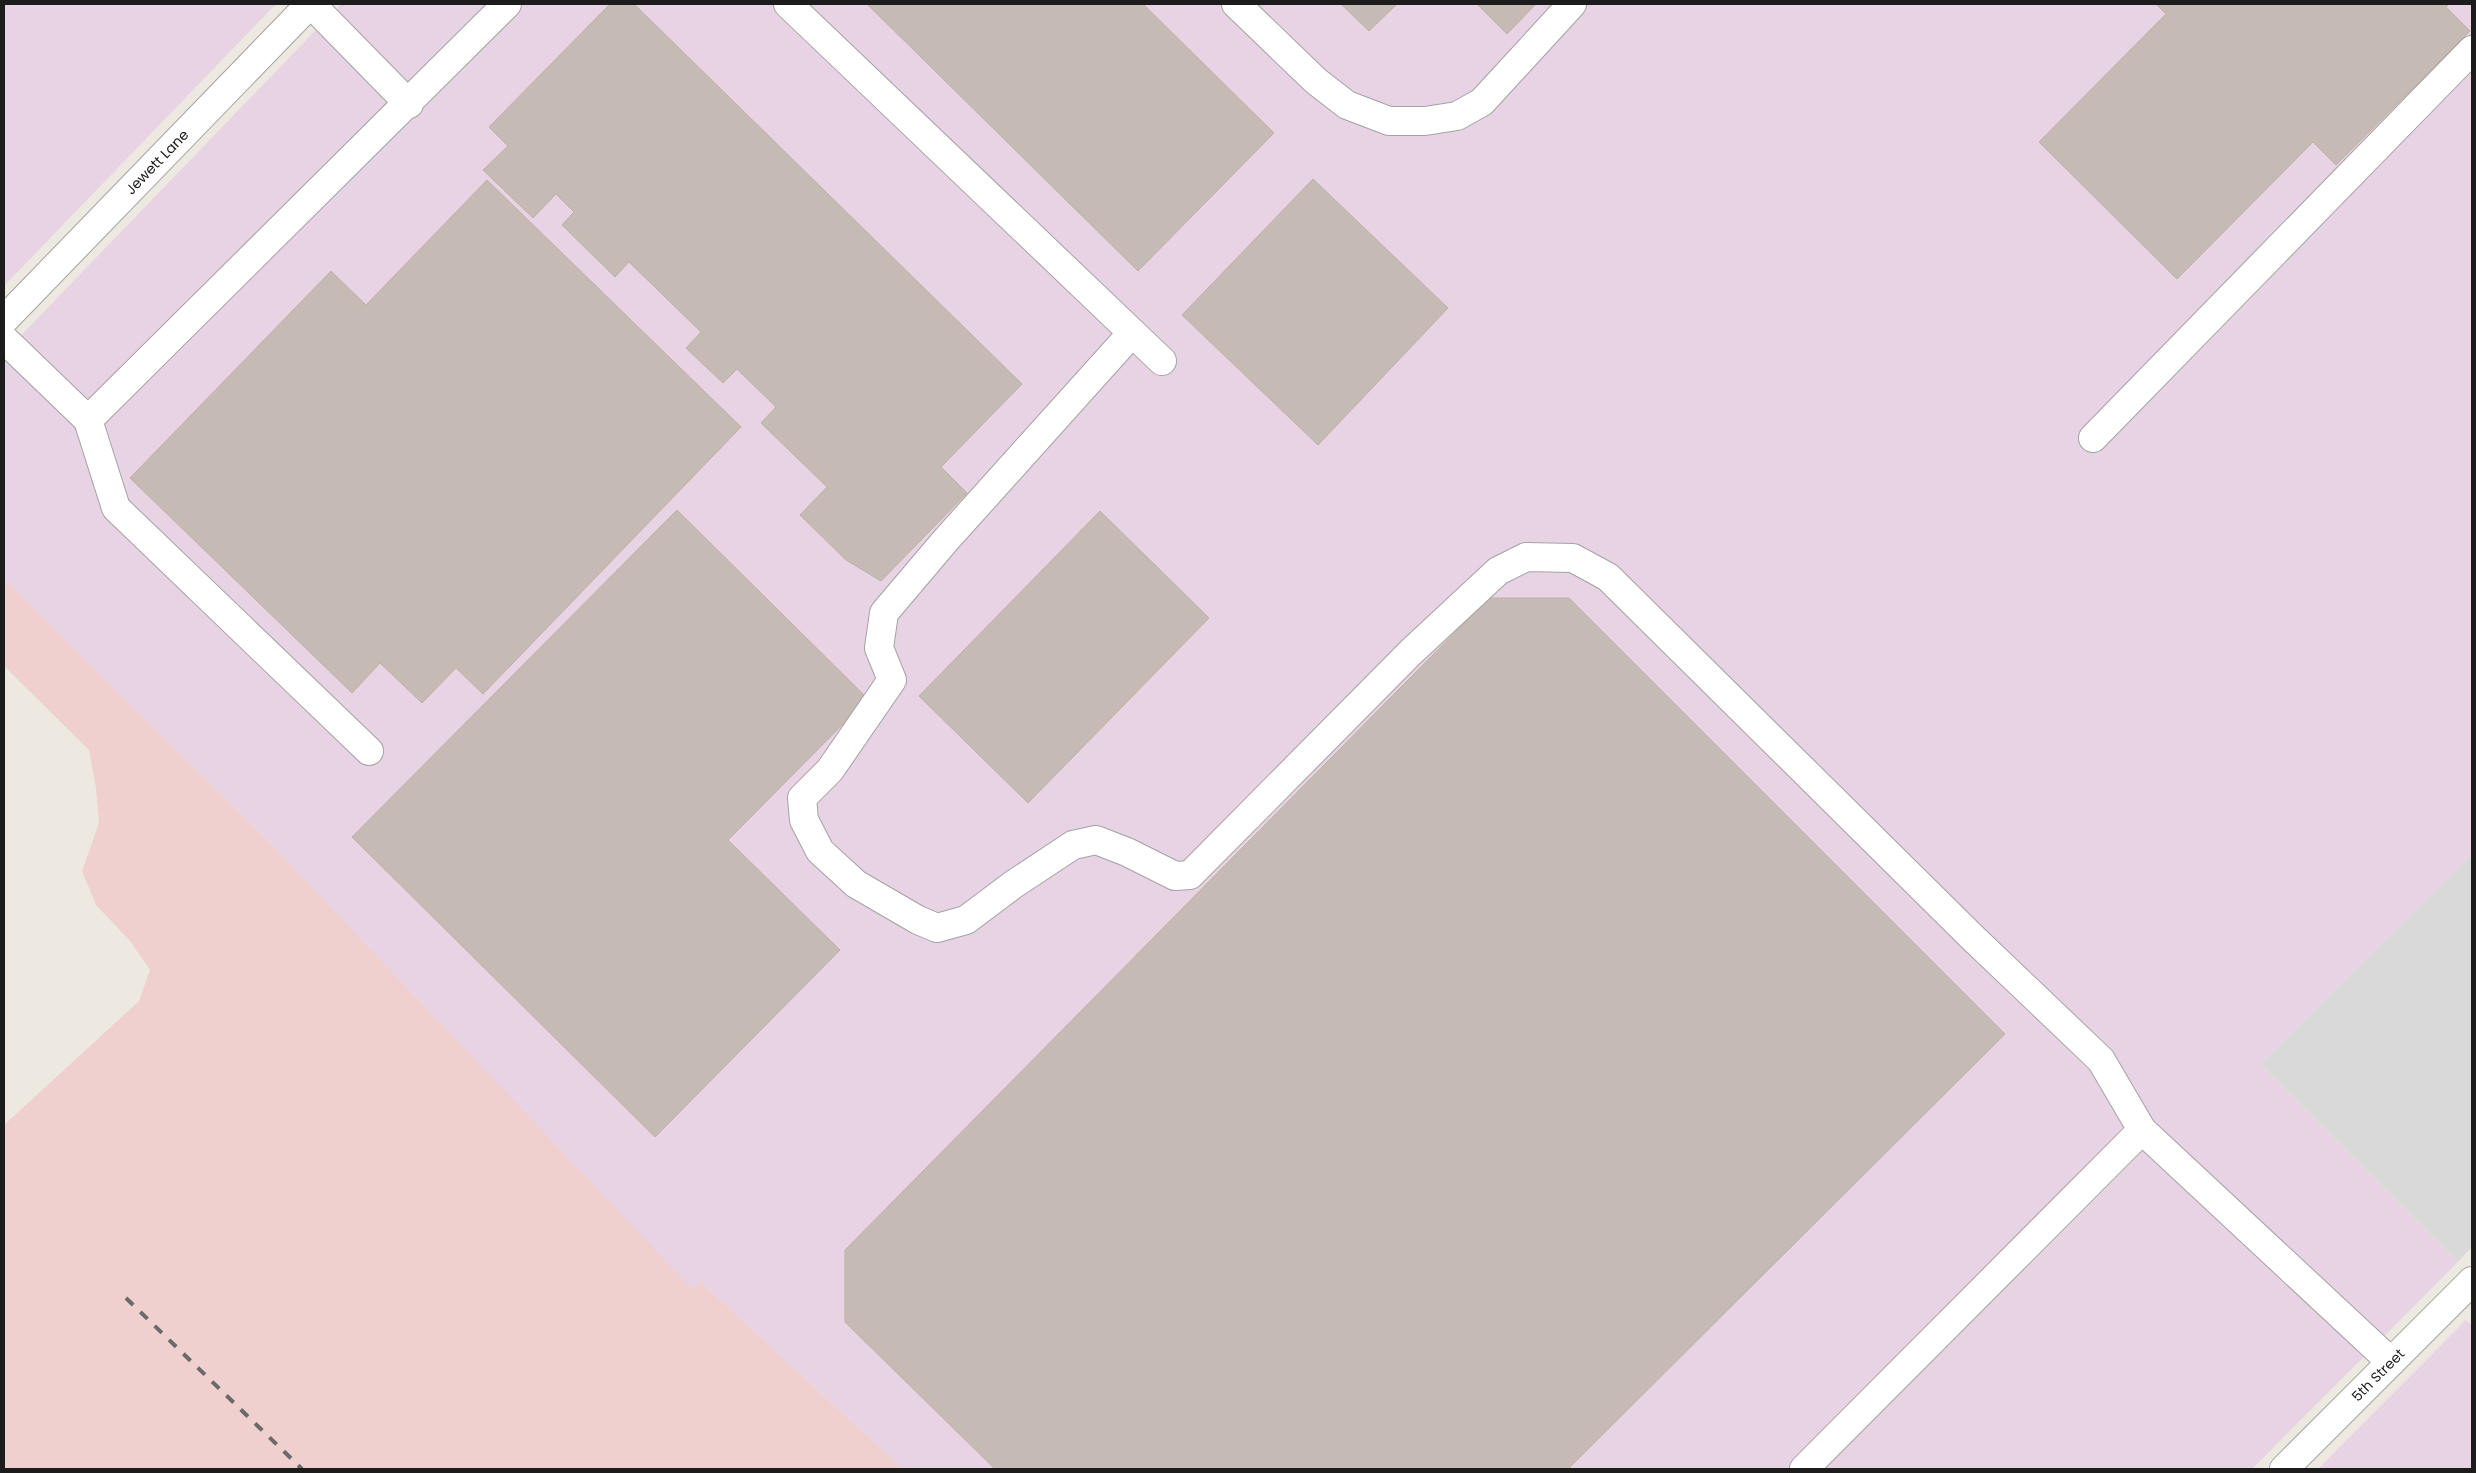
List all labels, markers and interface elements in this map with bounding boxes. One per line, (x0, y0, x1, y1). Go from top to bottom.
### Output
street label: Jewett Lane (121, 125, 193, 199)
street label: 5th Street (2347, 1344, 2409, 1406)

